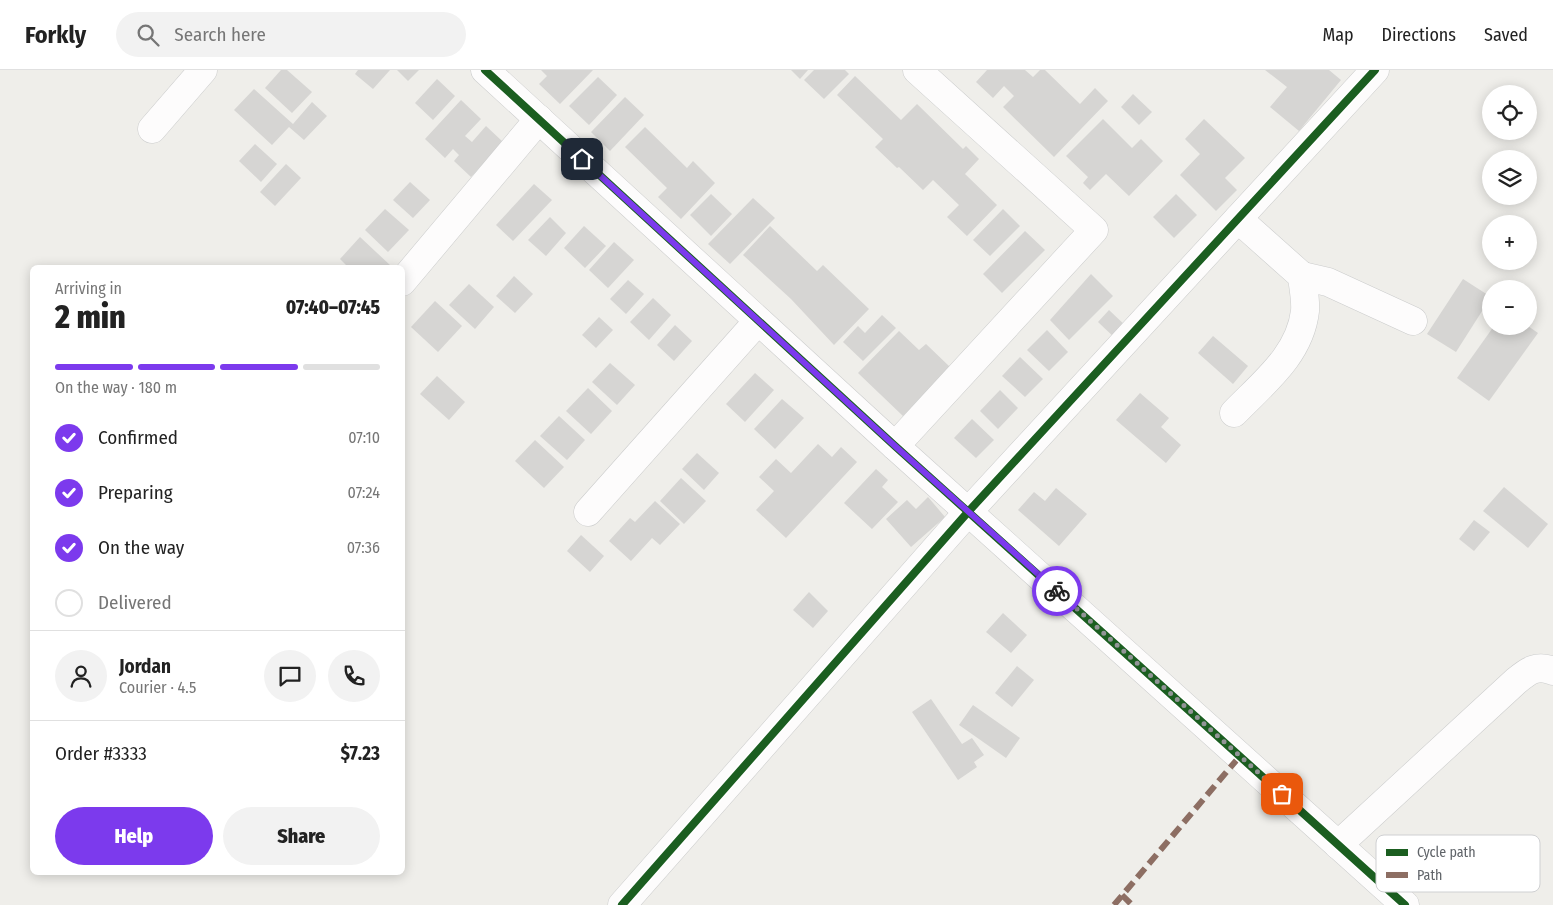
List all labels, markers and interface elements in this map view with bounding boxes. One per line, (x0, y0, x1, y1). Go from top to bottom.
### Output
search box (116, 12, 466, 57)
text: Forkly (25, 21, 86, 49)
icon: search (134, 21, 162, 49)
text: Search here (174, 23, 266, 46)
text: Map (1322, 24, 1354, 46)
text: Directions (1382, 24, 1456, 46)
text: Saved (1484, 24, 1528, 46)
map controls (1482, 85, 1537, 335)
button: locate (1482, 85, 1537, 140)
pin (561, 138, 603, 180)
icon: home (568, 145, 596, 173)
button: layers (1482, 150, 1537, 205)
button: + (1482, 215, 1537, 270)
text: Arriving in (55, 279, 122, 298)
button: − (1482, 280, 1537, 335)
text: 07:40–07:45 (286, 296, 380, 319)
text: 2 min (55, 298, 126, 336)
text: On the way · 180 m (55, 378, 177, 397)
icon: check (55, 424, 83, 452)
text: Confirmed (98, 426, 178, 449)
text: 07:10 (348, 428, 380, 447)
icon: check (55, 479, 83, 507)
text: Preparing (98, 481, 173, 504)
text: 07:24 (348, 483, 380, 502)
icon: check (55, 534, 83, 562)
text: On the way (98, 536, 184, 559)
text: 07:36 (347, 538, 380, 557)
courier (1032, 566, 1082, 616)
icon: bike (1043, 577, 1071, 605)
text: Delivered (98, 591, 172, 614)
button: person (55, 650, 107, 702)
button: chat (264, 650, 316, 702)
button: phone (328, 650, 380, 702)
text: Jordan (119, 655, 171, 678)
text: Courier · 4.5 (119, 678, 196, 697)
text: Order #3333 (55, 742, 147, 765)
text: $7.23 (341, 742, 380, 765)
pin (1261, 773, 1303, 815)
icon: bag (1268, 780, 1296, 808)
button: Help (55, 807, 213, 865)
button: Share (223, 807, 380, 865)
legend (1376, 835, 1540, 892)
text: Cycle path (1417, 844, 1476, 861)
text: Path (1417, 867, 1442, 884)

